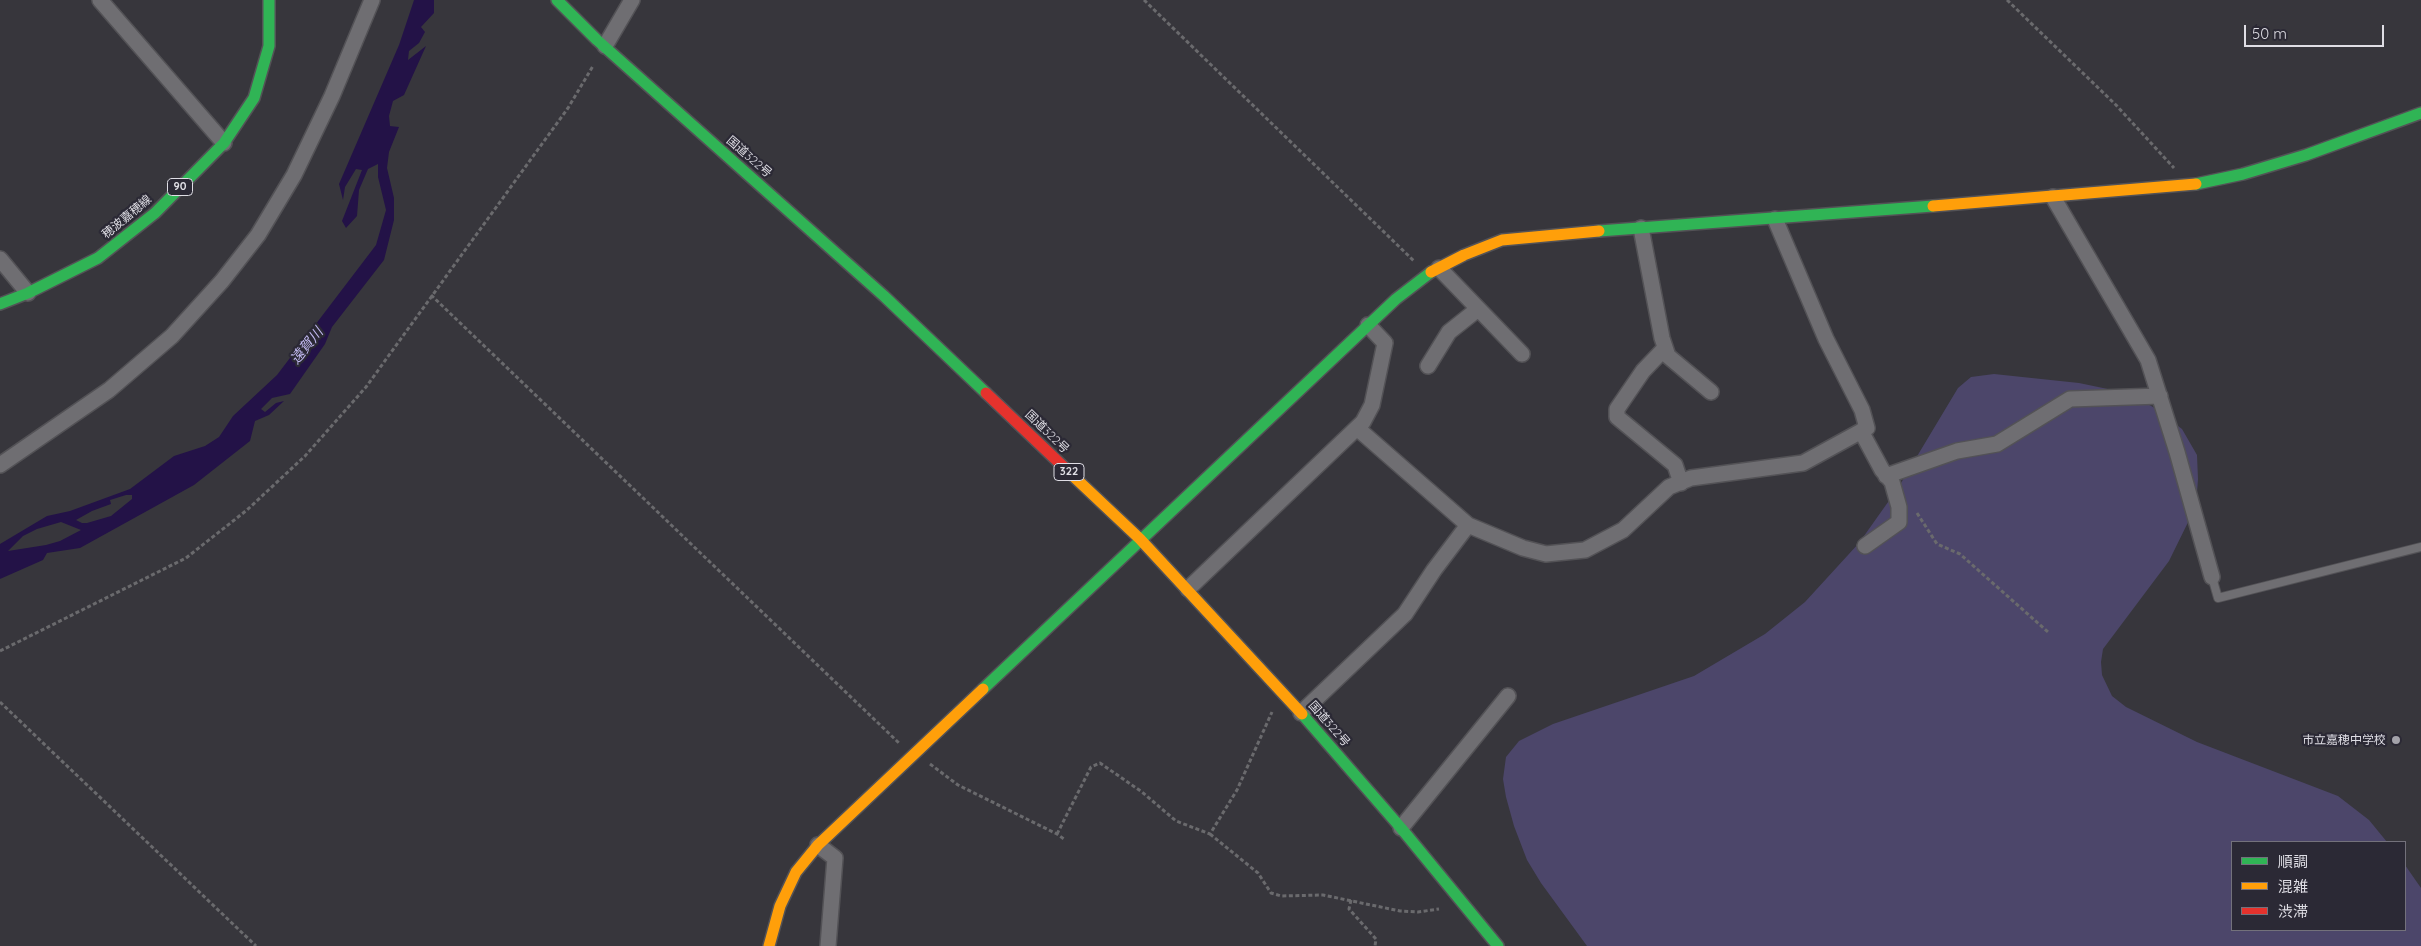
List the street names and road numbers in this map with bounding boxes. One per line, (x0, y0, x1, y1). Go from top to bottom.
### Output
street label: 国道322号 (723, 133, 775, 181)
road number: 90 (168, 178, 192, 196)
street label: 穂波嘉穂線 (99, 192, 155, 242)
street label: 国道322号 (1022, 408, 1072, 456)
road number: 322 (1054, 464, 1084, 481)
street label: 国道322号 (1305, 698, 1353, 750)

